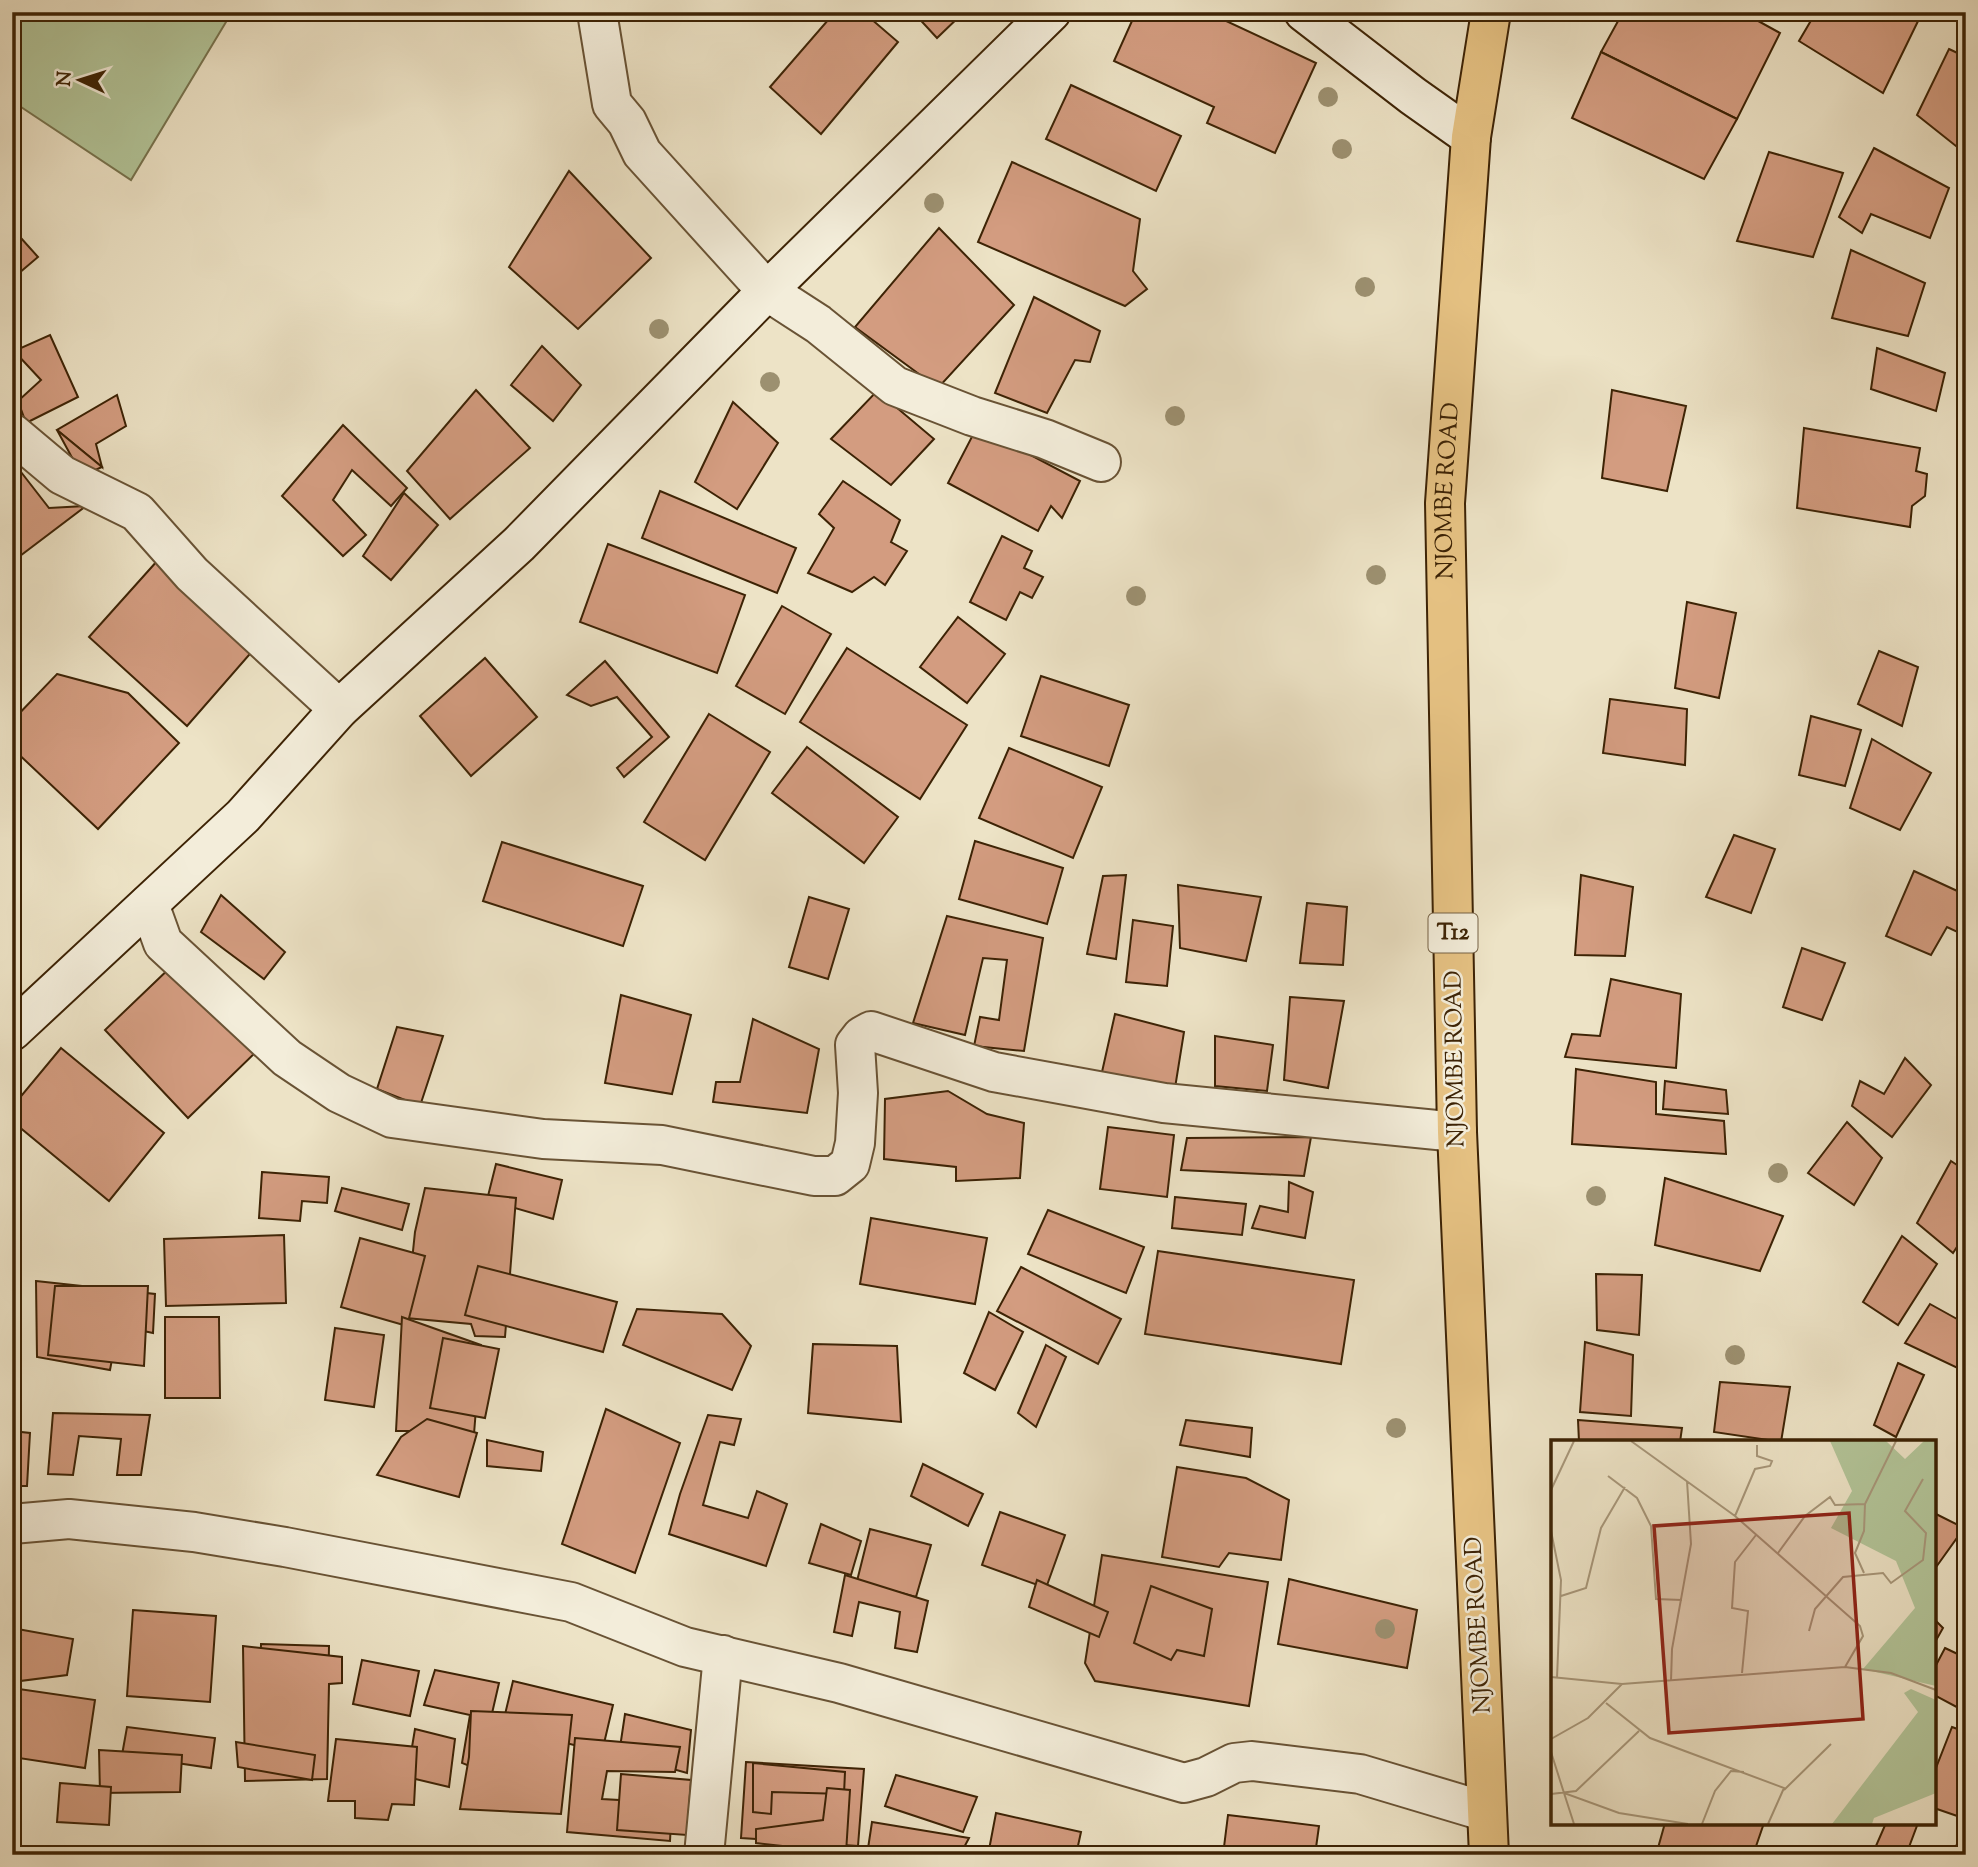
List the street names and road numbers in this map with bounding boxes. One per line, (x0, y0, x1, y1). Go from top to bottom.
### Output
street label: NJOMBE ROAD (1428, 401, 1469, 580)
road number: T12 (1428, 914, 1478, 952)
street label: NJOMBE ROAD (1437, 970, 1475, 1148)
street label: NJOMBE ROAD (1457, 1536, 1501, 1714)

